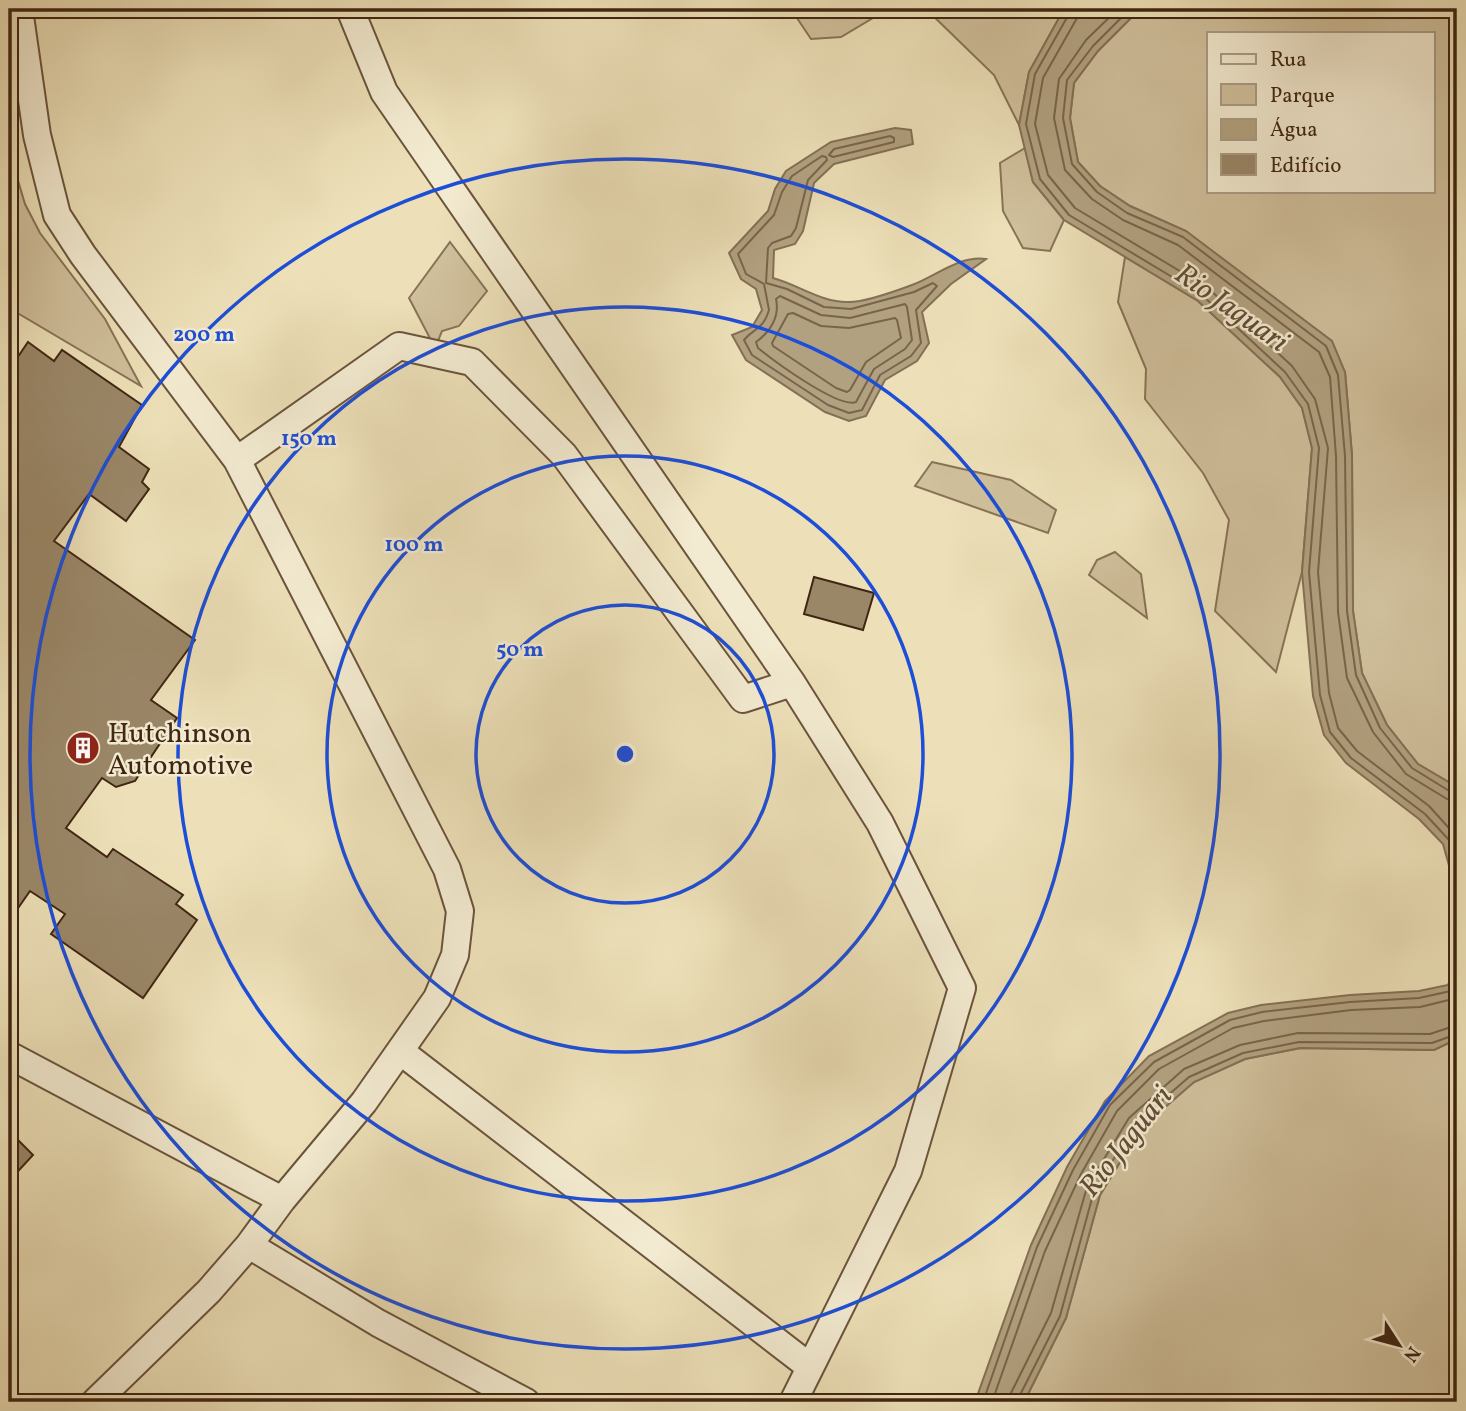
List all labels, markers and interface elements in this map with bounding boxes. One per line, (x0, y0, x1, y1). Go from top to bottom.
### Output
legend (1207, 32, 1434, 192)
text: Rua (1270, 46, 1307, 75)
text: Parque (1270, 82, 1335, 111)
text: Água (1270, 116, 1318, 145)
text: Edifício (1270, 152, 1342, 181)
water label: Rio Jaguari (1166, 254, 1297, 364)
text: 200 m (173, 321, 235, 350)
text: 150 m (281, 425, 337, 454)
text: 100 m (384, 531, 444, 560)
text: 50 m (496, 636, 544, 665)
place label: Hutchinson Automotive (108, 715, 253, 786)
building icon: Hutchinson Automotive (64, 729, 102, 767)
centre of rings (613, 742, 637, 766)
water label: Rio Jaguari (1070, 1078, 1184, 1206)
north arrow (1364, 1310, 1434, 1380)
text: N (1396, 1341, 1426, 1367)

